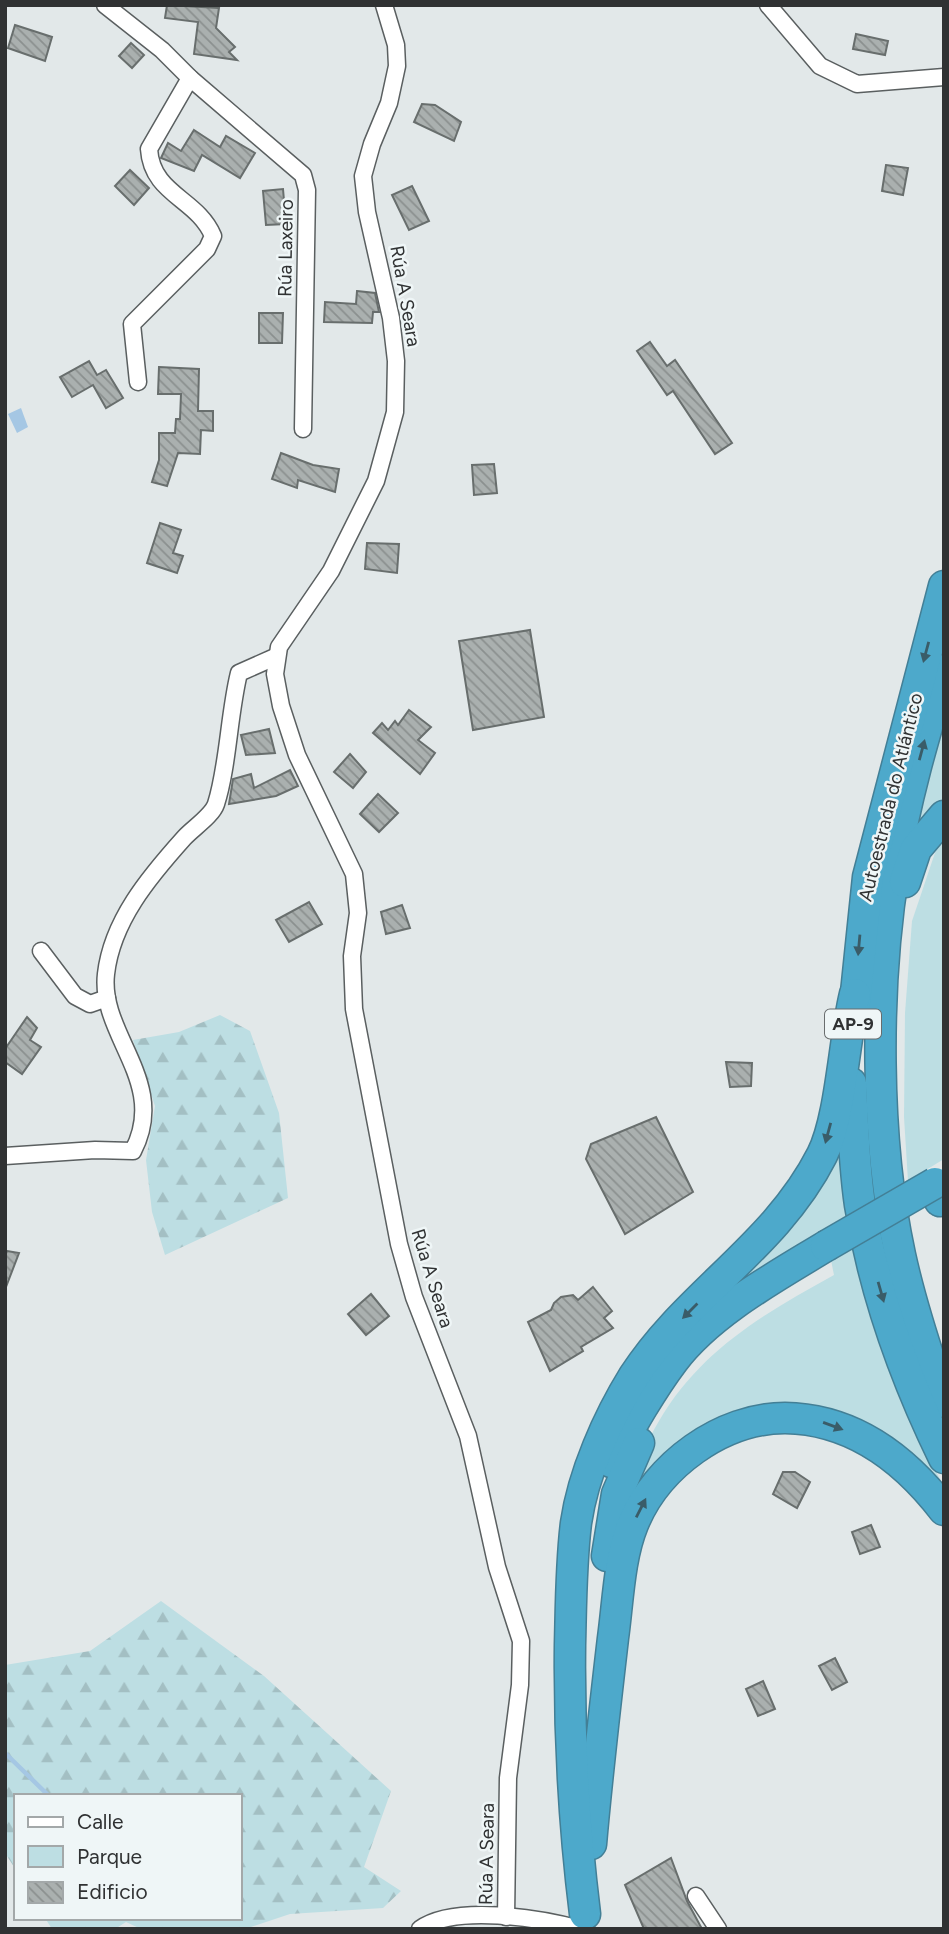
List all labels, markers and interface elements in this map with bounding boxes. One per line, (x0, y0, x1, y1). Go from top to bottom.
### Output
street label: Rúa Laxeiro (273, 199, 298, 297)
street label: Rúa A Seara (385, 244, 426, 348)
one-way arrow (920, 641, 931, 663)
street label: Autoestrada do Atlántico (853, 691, 928, 904)
one-way arrow (917, 739, 928, 761)
one-way arrow (853, 934, 864, 956)
road number: AP-9 (825, 1009, 881, 1038)
one-way arrow (823, 1123, 833, 1144)
street label: Rúa A Seara (407, 1226, 458, 1330)
one-way arrow (876, 1281, 887, 1303)
one-way arrow (682, 1302, 699, 1319)
one-way arrow (822, 1421, 843, 1432)
one-way arrow (635, 1498, 647, 1518)
legend (14, 1794, 242, 1920)
street label: Rúa A Seara (474, 1803, 499, 1905)
text: Calle (77, 1809, 124, 1834)
text: Parque (77, 1844, 142, 1869)
text: Edificio (77, 1879, 148, 1904)

